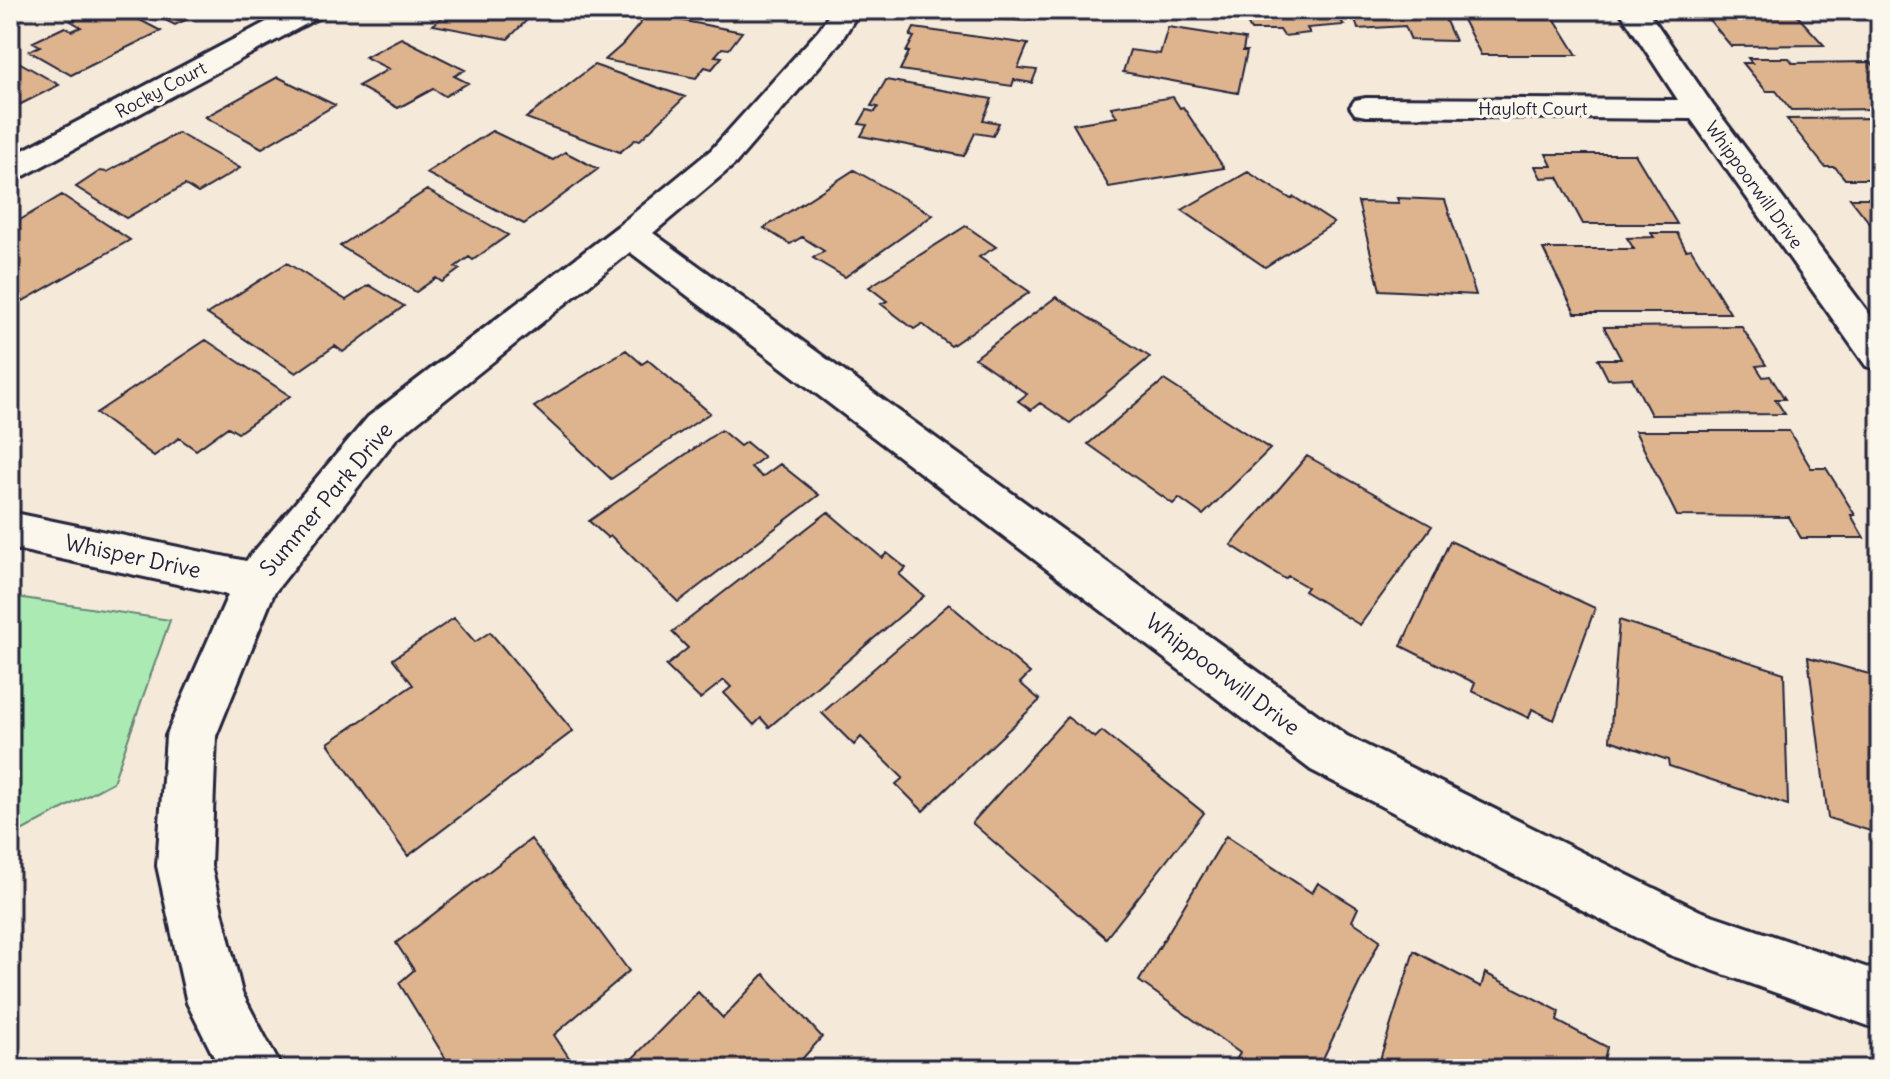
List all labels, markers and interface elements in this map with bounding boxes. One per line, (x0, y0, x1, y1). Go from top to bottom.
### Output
street label: Rocky Court (111, 56, 210, 123)
street label: Hayloft Court (1478, 97, 1588, 120)
street label: Whippoorwill Drive (1700, 116, 1808, 253)
street label: Summer Park Drive (253, 416, 399, 582)
street label: Whisper Drive (62, 528, 204, 584)
street label: Whippoorwill Drive (1140, 607, 1306, 741)

